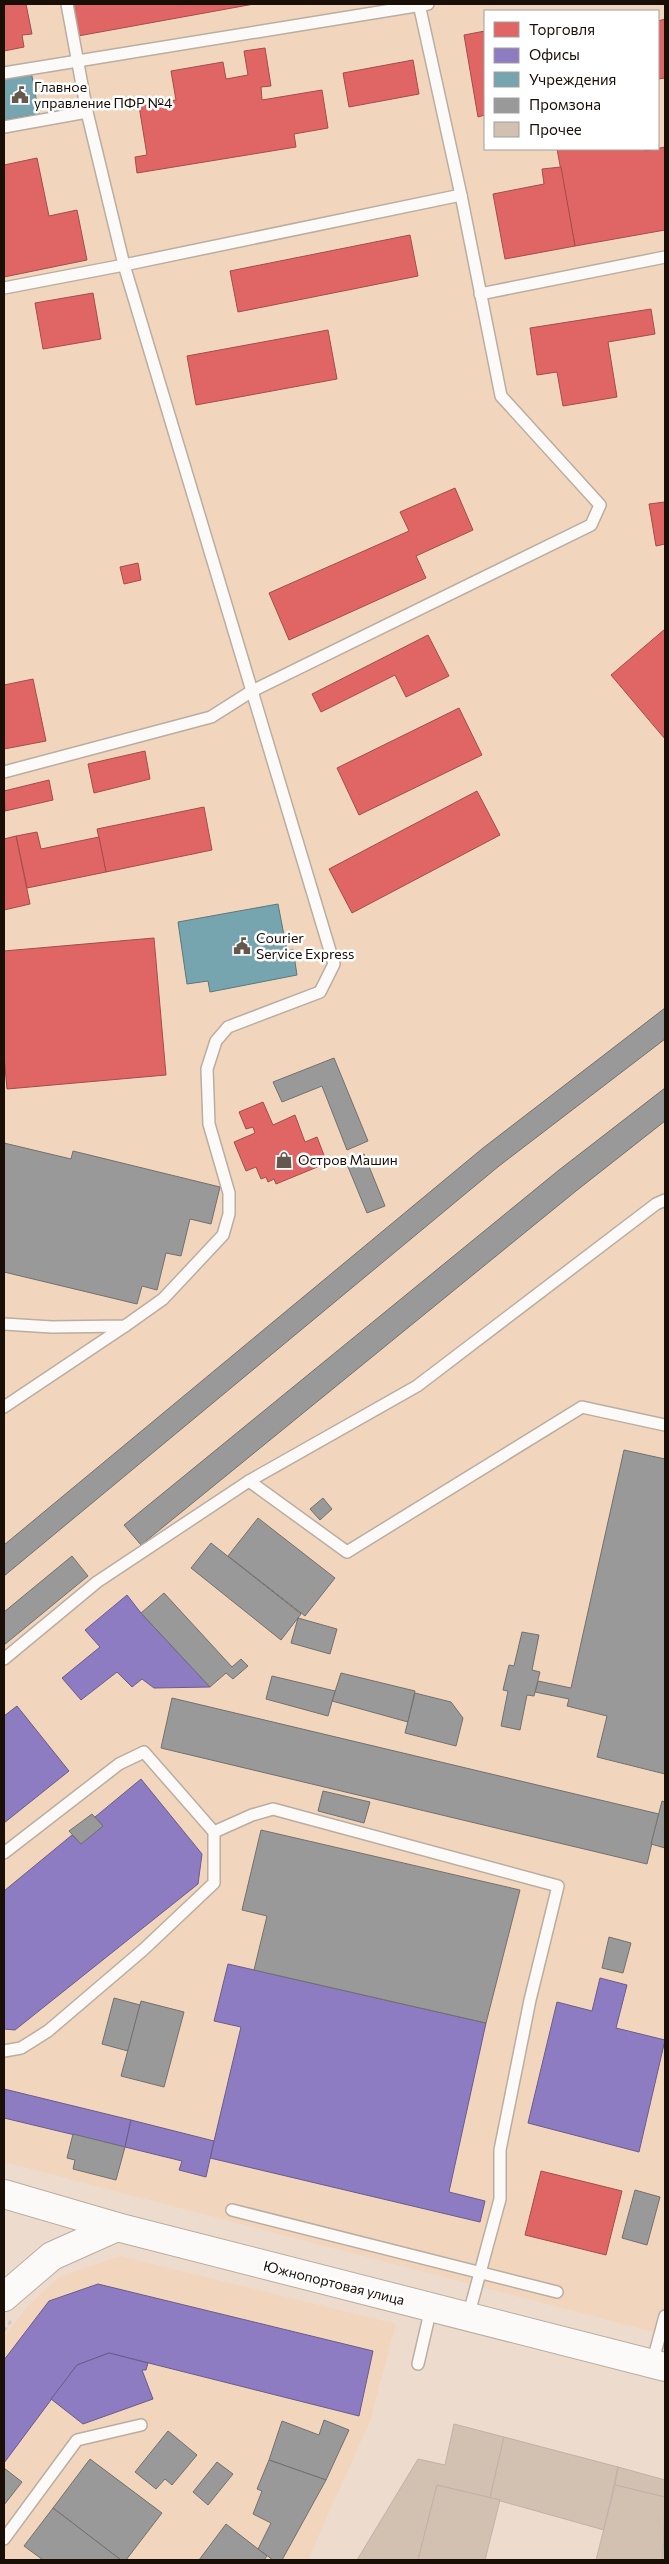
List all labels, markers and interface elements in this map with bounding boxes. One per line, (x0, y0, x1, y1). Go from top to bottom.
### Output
legend (484, 10, 659, 150)
text: Торговля (529, 20, 595, 38)
text: Офисы (529, 45, 580, 63)
text: Учреждения (529, 70, 616, 88)
place label: Главное управление ПФР №4 (34, 78, 173, 111)
public building icon: Главное управление ПФР №4 (10, 85, 30, 105)
text: Промзона (529, 95, 601, 113)
text: Прочее (529, 120, 582, 138)
place label: Courier Service Express (256, 929, 354, 962)
public building icon: Courier Service Express (232, 936, 252, 956)
shop icon: Остров Машин (274, 1150, 294, 1170)
place label: Остров Машин (298, 1151, 398, 1168)
street label: Южнопортовая улица (262, 2257, 406, 2308)

